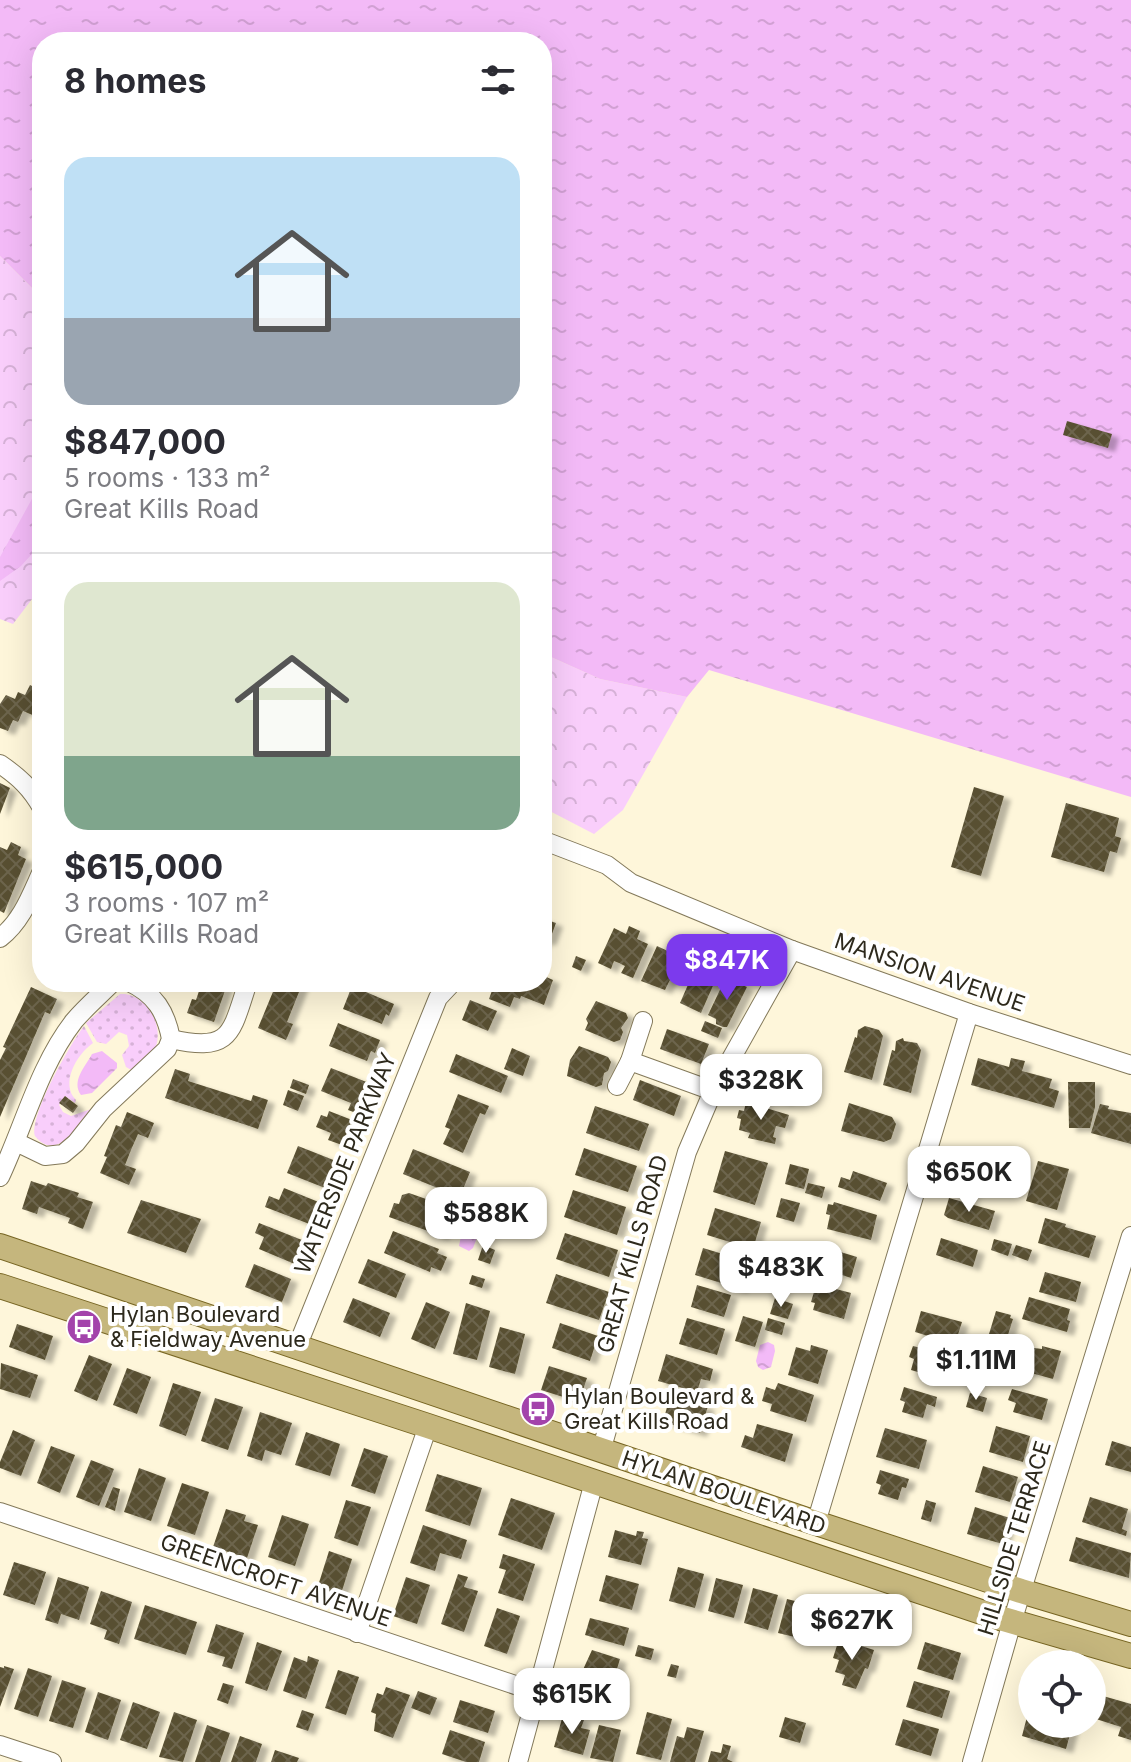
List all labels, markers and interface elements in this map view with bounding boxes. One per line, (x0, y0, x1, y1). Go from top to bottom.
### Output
icon: filters (476, 58, 520, 102)
text: 8 homes (64, 60, 207, 101)
icon: home (220, 209, 364, 353)
text: $847,000 (64, 421, 226, 462)
text: 5 rooms · 133 m² (64, 462, 271, 493)
text: Great Kills Road (64, 493, 259, 524)
icon: home (220, 634, 364, 778)
text: $615,000 (64, 846, 223, 887)
text: 3 rooms · 107 m² (64, 887, 269, 918)
text: Great Kills Road (64, 918, 259, 949)
street label: MANSION AVENUE (831, 927, 1029, 1017)
pin: $847K (671, 934, 783, 1002)
text: $847K (684, 944, 770, 975)
street label: WATERSIDE PARKWAY (289, 1049, 401, 1277)
pin: $328K (705, 1054, 817, 1122)
text: $328K (718, 1064, 804, 1095)
pin: $650K (913, 1146, 1025, 1214)
street label: GREAT KILLS ROAD (591, 1152, 673, 1356)
text: $650K (926, 1156, 1012, 1187)
pin: $588K (430, 1187, 542, 1255)
text: $588K (443, 1197, 529, 1228)
pin: $483K (725, 1241, 837, 1309)
text: $483K (737, 1251, 825, 1282)
place label: Hylan Boulevard & Fieldway Avenue (110, 1301, 306, 1352)
bus stop icon: Hylan Boulevard & Fieldway Avenue (65, 1308, 103, 1346)
pin: $1.11M (911, 1334, 1041, 1402)
text: $1.11M (935, 1344, 1017, 1375)
place label: Hylan Boulevard & Great Kills Road (564, 1383, 754, 1434)
bus stop icon: Hylan Boulevard & Great Kills Road (519, 1390, 557, 1428)
street label: HILLSIDE TERRACE (972, 1438, 1056, 1638)
street label: HYLAN BOULEVARD (619, 1445, 829, 1539)
street label: GREENCROFT AVENUE (157, 1528, 395, 1632)
pin: $627K (796, 1594, 908, 1662)
text: $627K (810, 1604, 894, 1635)
map controls (1018, 1650, 1106, 1738)
button: locate (1018, 1650, 1106, 1738)
pin: $615K (516, 1668, 628, 1736)
text: $615K (532, 1678, 612, 1709)

